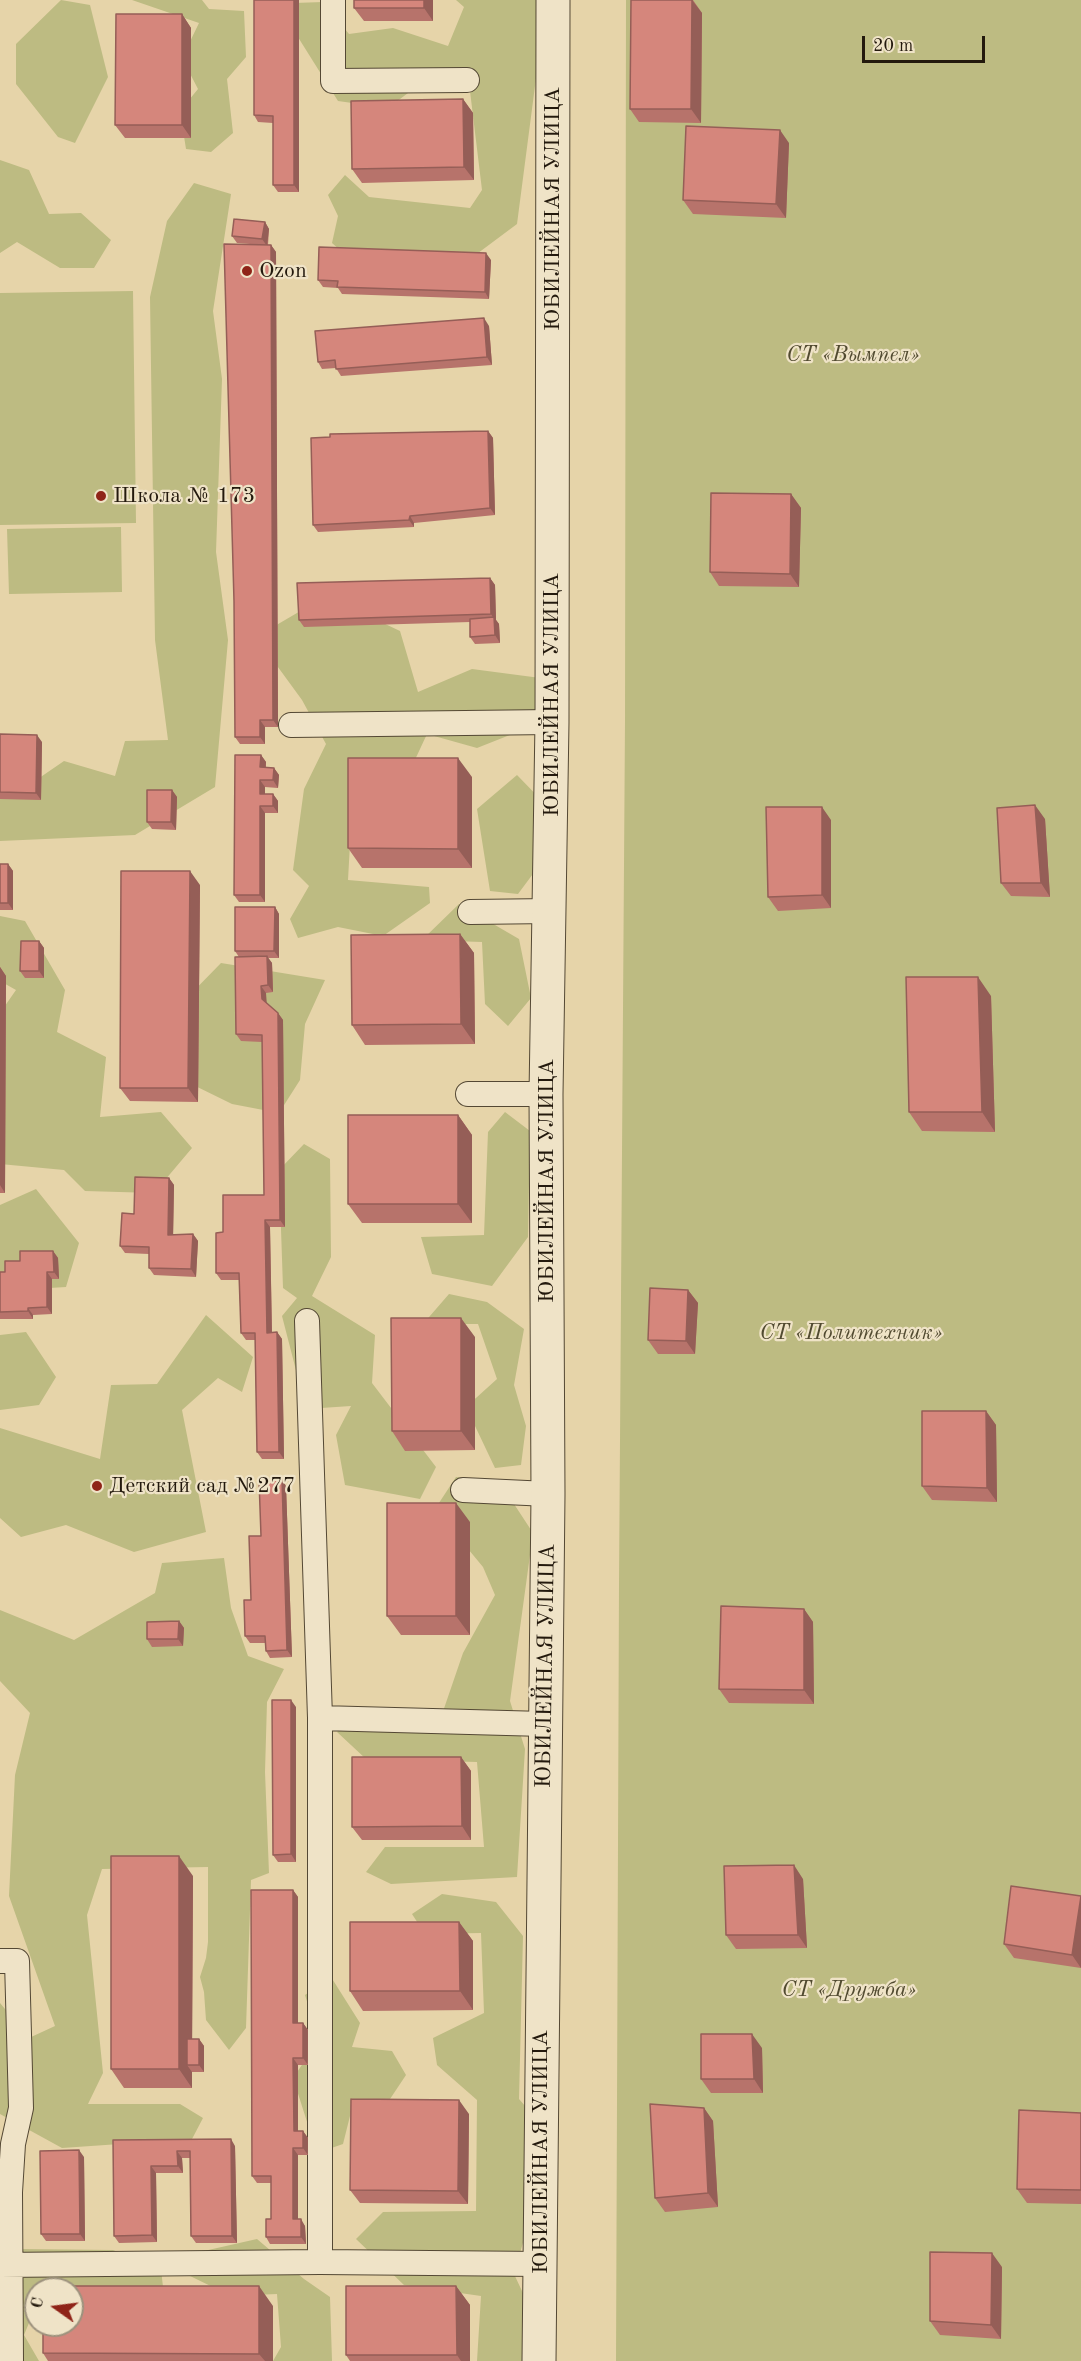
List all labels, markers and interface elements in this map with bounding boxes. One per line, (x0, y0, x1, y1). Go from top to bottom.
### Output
scale bar (865, 24, 988, 62)
text: 20 m (873, 37, 913, 55)
street label: ЮБИЛЕЙНАЯ УЛИЦА (540, 87, 566, 331)
place label: Ozon (259, 258, 307, 284)
marker: Ozon (240, 264, 254, 278)
park label: СТ «Вымпел» (786, 342, 920, 368)
place label: Школа № 173 (113, 483, 255, 509)
marker: Школа № 173 (94, 489, 108, 503)
street label: ЮБИЛЕЙНАЯ УЛИЦА (539, 573, 565, 817)
street label: ЮБИЛЕЙНАЯ УЛИЦА (534, 1059, 560, 1303)
park label: СТ «Политехник» (759, 1320, 943, 1346)
place label: Детский сад №277 (109, 1473, 295, 1499)
marker: Детский сад №277 (90, 1479, 104, 1493)
street label: ЮБИЛЕЙНАЯ УЛИЦА (531, 1544, 561, 1788)
park label: СТ «Дружба» (782, 1977, 916, 2003)
street label: ЮБИЛЕЙНАЯ УЛИЦА (528, 2030, 554, 2274)
north arrow (24, 2277, 84, 2337)
text: С (29, 2296, 48, 2310)

